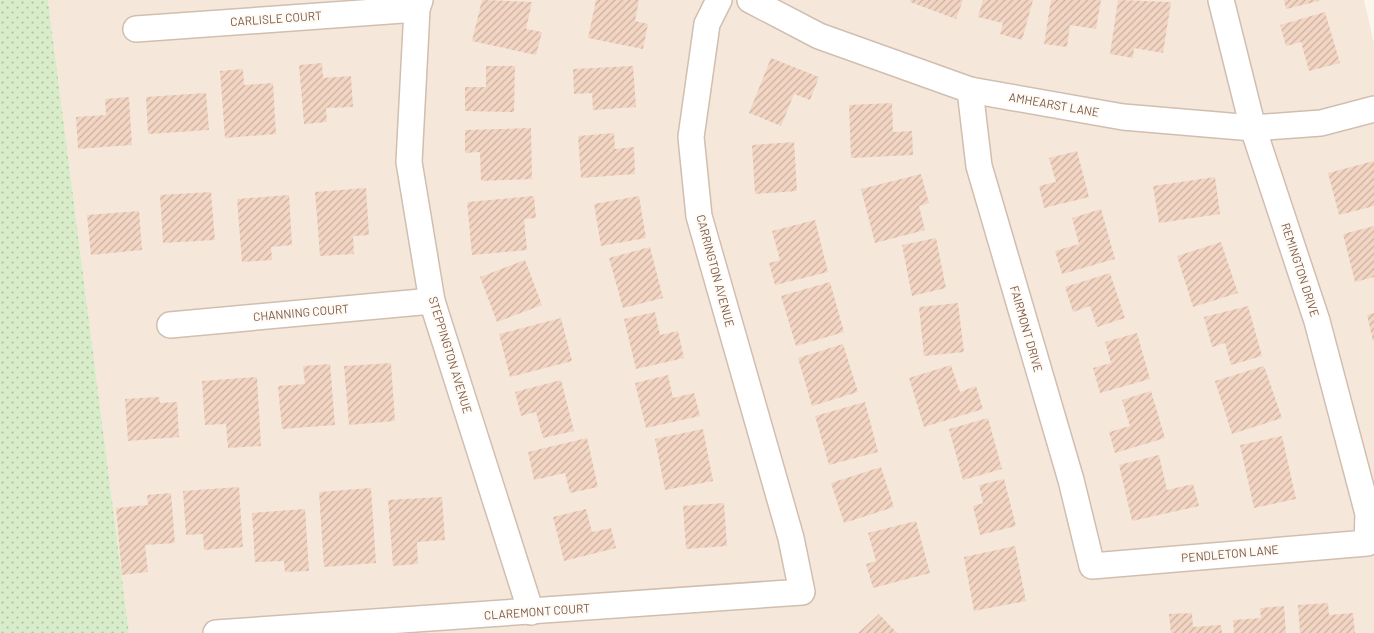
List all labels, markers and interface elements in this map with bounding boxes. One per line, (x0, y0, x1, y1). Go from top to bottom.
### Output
street label: CARLISLE COURT (230, 8, 322, 28)
street label: AMHEARST LANE (1008, 89, 1100, 119)
street label: CARRINGTON AVENUE (694, 213, 738, 329)
street label: REMINGTON DRIVE (1279, 221, 1323, 318)
street label: FAIRMONT DRIVE (1008, 284, 1046, 374)
street label: STEPPINGTON AVENUE (426, 294, 475, 415)
street label: CHANNING COURT (252, 301, 350, 323)
street label: PENDLETON LANE (1181, 542, 1279, 564)
street label: CLAREMONT COURT (483, 600, 591, 622)

